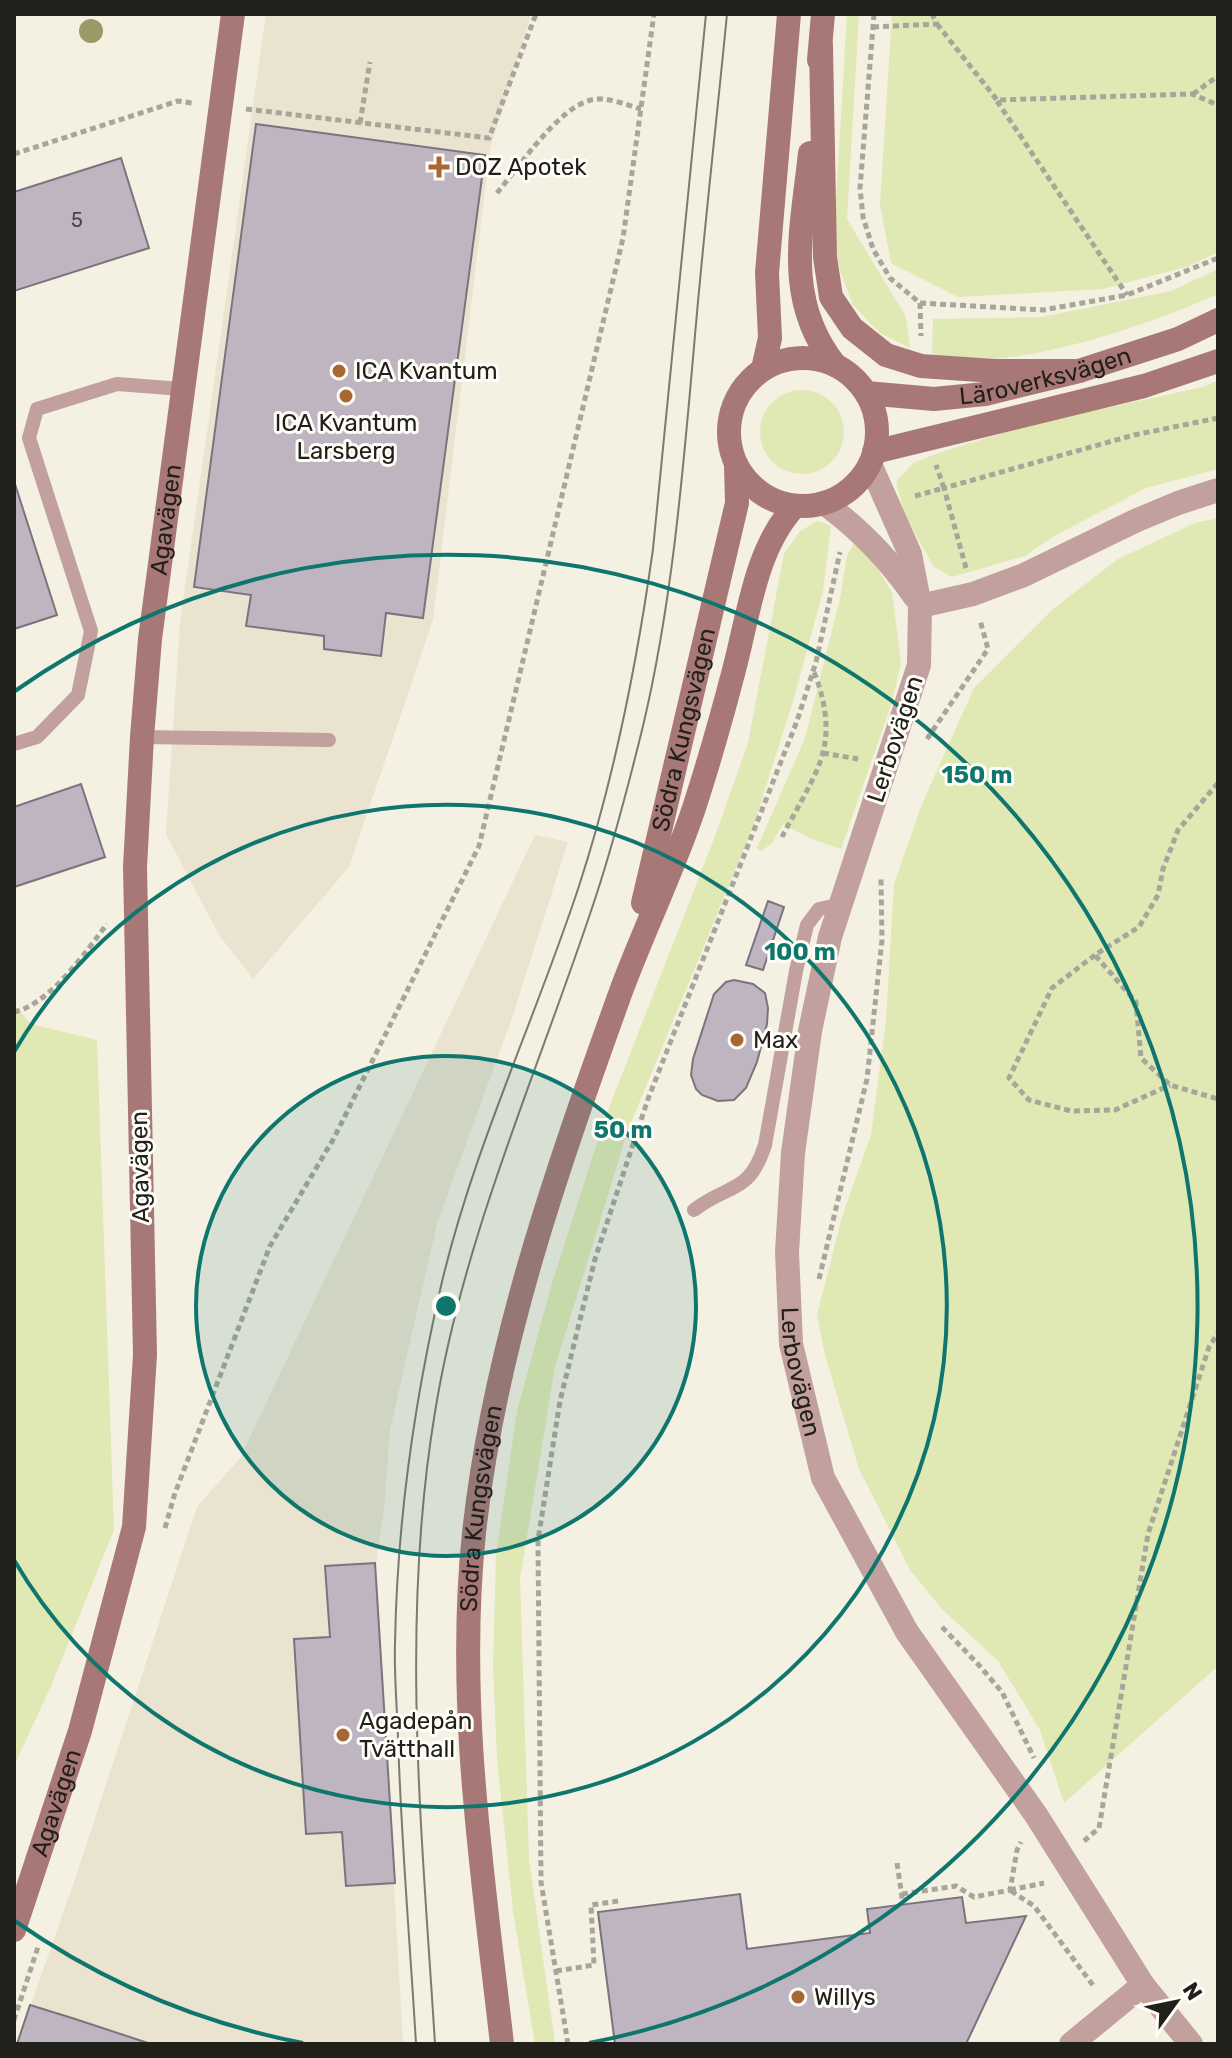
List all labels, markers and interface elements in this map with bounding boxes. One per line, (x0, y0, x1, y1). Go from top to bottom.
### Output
place label: DOZ Apotek (455, 153, 587, 181)
marker: DOZ Apotek (430, 158, 448, 176)
house number: 5 (71, 208, 83, 232)
street label: Läroverksvägen (958, 341, 1135, 410)
place label: ICA Kvantum (355, 357, 498, 385)
marker: ICA Kvantum (330, 362, 348, 380)
marker: ICA Kvantum Larsberg (337, 387, 355, 405)
place label: ICA Kvantum Larsberg (275, 409, 417, 465)
street label: Agavägen (145, 463, 187, 577)
street label: Södra Kungsvägen (646, 625, 721, 834)
street label: Lerbovägen (861, 672, 929, 806)
text: 150 m (942, 761, 1012, 789)
text: 100 m (764, 938, 836, 966)
place label: Max (753, 1026, 798, 1054)
marker: Max (728, 1031, 746, 1049)
street label: Agavägen (125, 1111, 155, 1223)
text: 50 m (594, 1116, 652, 1144)
centre of rings (432, 1292, 460, 1320)
street label: Lerbovägen (775, 1306, 827, 1439)
street label: Södra Kungsvägen (455, 1403, 508, 1613)
place label: Agadepån Tvätthall (359, 1707, 472, 1763)
marker: Agadepån Tvätthall (334, 1726, 352, 1744)
street label: Agavägen (25, 1745, 87, 1860)
north arrow (1136, 1962, 1216, 2042)
text: N (1177, 1977, 1208, 2005)
place label: Willys (814, 1983, 876, 2011)
marker: Willys (789, 1988, 807, 2006)

